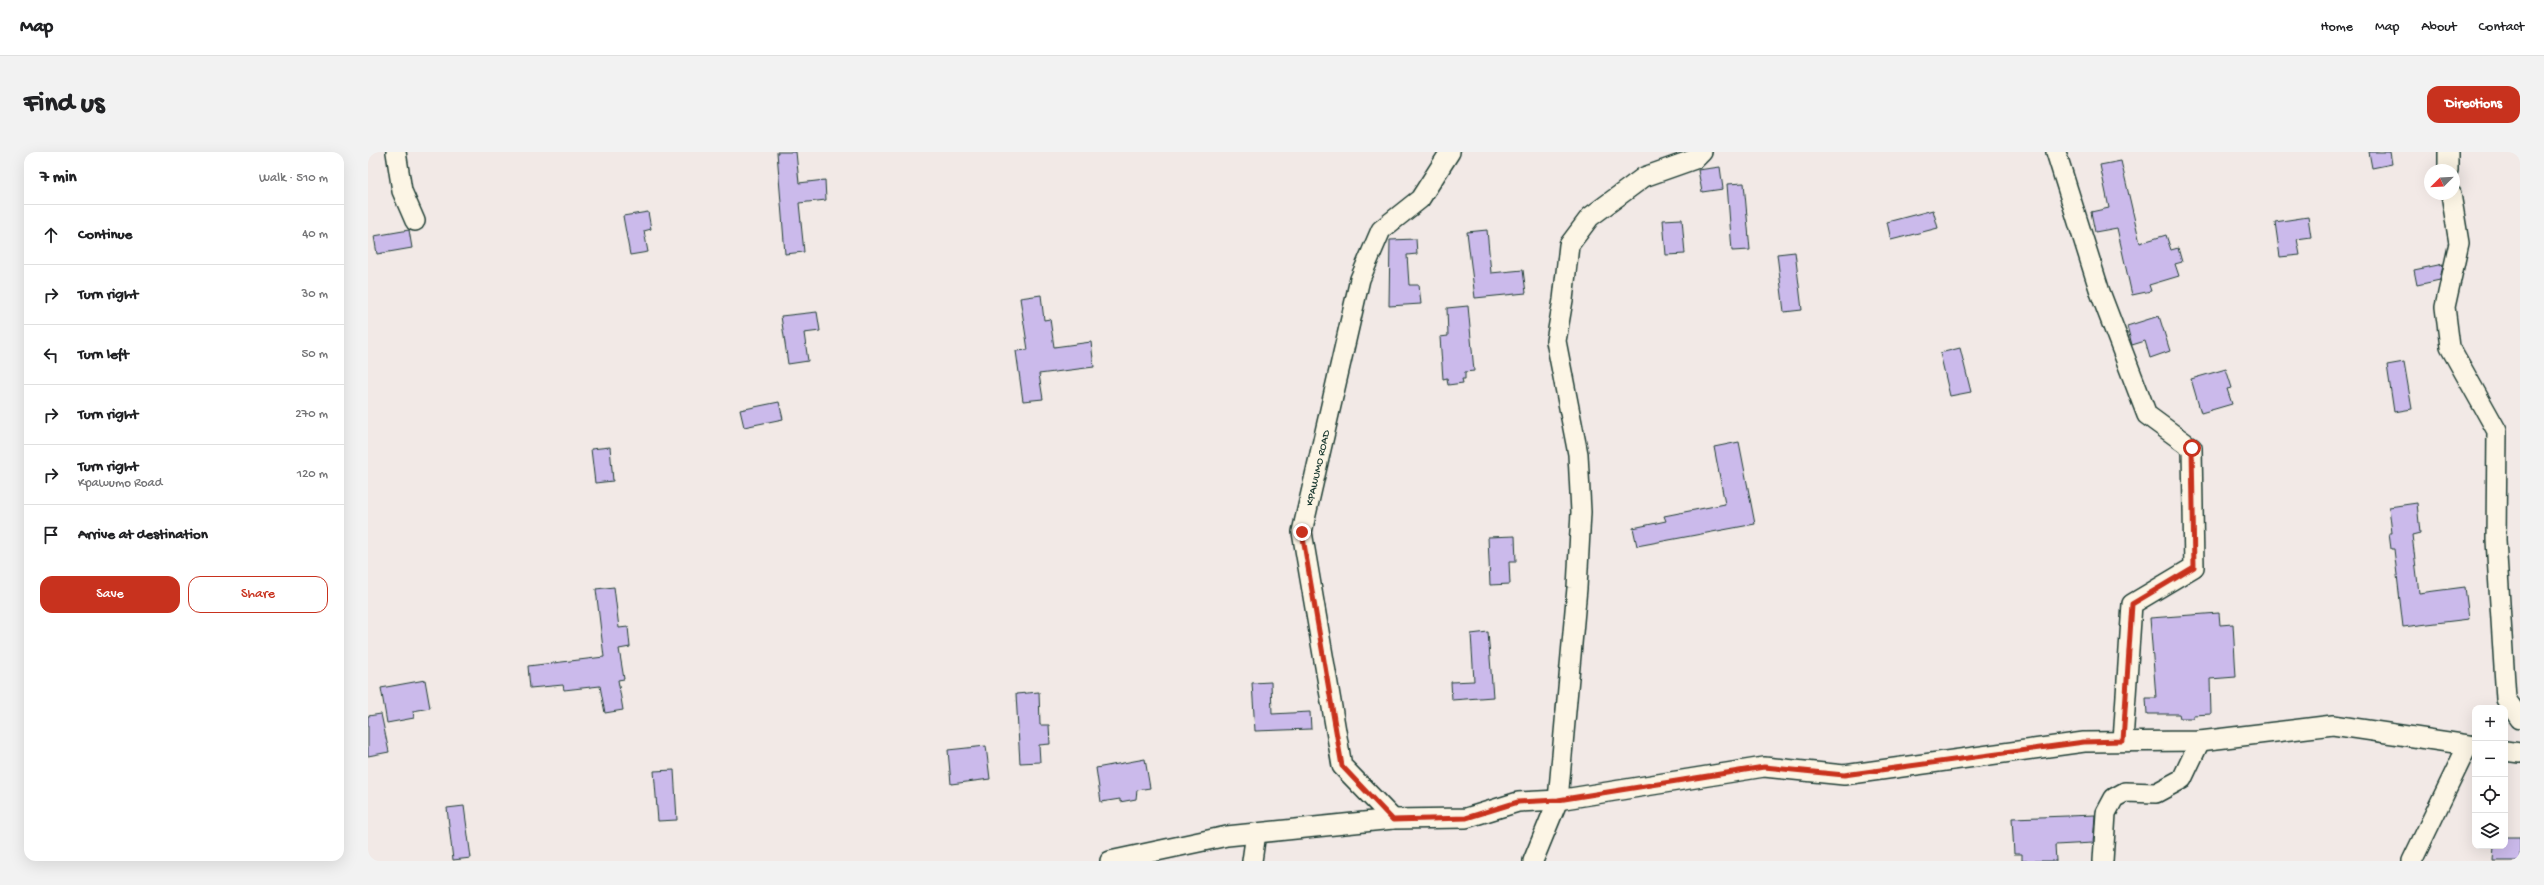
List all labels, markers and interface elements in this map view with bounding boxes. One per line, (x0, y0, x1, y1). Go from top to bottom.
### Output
text: Map (20, 16, 53, 39)
text: Home (2321, 19, 2353, 36)
text: Map (2375, 19, 2399, 36)
text: About (2421, 19, 2457, 36)
text: Contact (2479, 19, 2524, 36)
button: Directions (2427, 86, 2520, 123)
text: Find us (24, 88, 104, 121)
north arrow (2424, 164, 2460, 200)
text: 7 min (40, 168, 77, 188)
text: Walk · 510 m (259, 171, 328, 186)
icon: ahead (40, 224, 62, 246)
text: Continue (78, 226, 132, 244)
text: 40 m (302, 227, 328, 242)
icon: right (40, 284, 62, 306)
text: Turn right (78, 286, 138, 304)
text: 30 m (302, 287, 328, 302)
icon: left (40, 344, 62, 366)
text: Turn left (78, 346, 129, 364)
text: 50 m (301, 347, 328, 362)
icon: right (40, 404, 62, 426)
text: Turn right (78, 406, 138, 424)
text: 270 m (295, 407, 328, 422)
street label: KPAWUMO ROAD (1304, 428, 1333, 507)
route start (2183, 439, 2201, 457)
text: Turn right (78, 458, 138, 476)
icon: right (40, 464, 62, 486)
text: 120 m (297, 467, 328, 482)
text: Kpawumo Road (78, 476, 162, 491)
route end (1293, 523, 1311, 541)
icon: arrive (40, 524, 62, 546)
text: Arrive at destination (78, 526, 208, 544)
button: Save (40, 576, 180, 613)
button: Share (188, 576, 328, 613)
map controls (2472, 705, 2508, 849)
button: + (2472, 705, 2508, 741)
button: − (2472, 741, 2508, 777)
button: locate (2472, 777, 2508, 813)
button: layers (2472, 813, 2508, 849)

